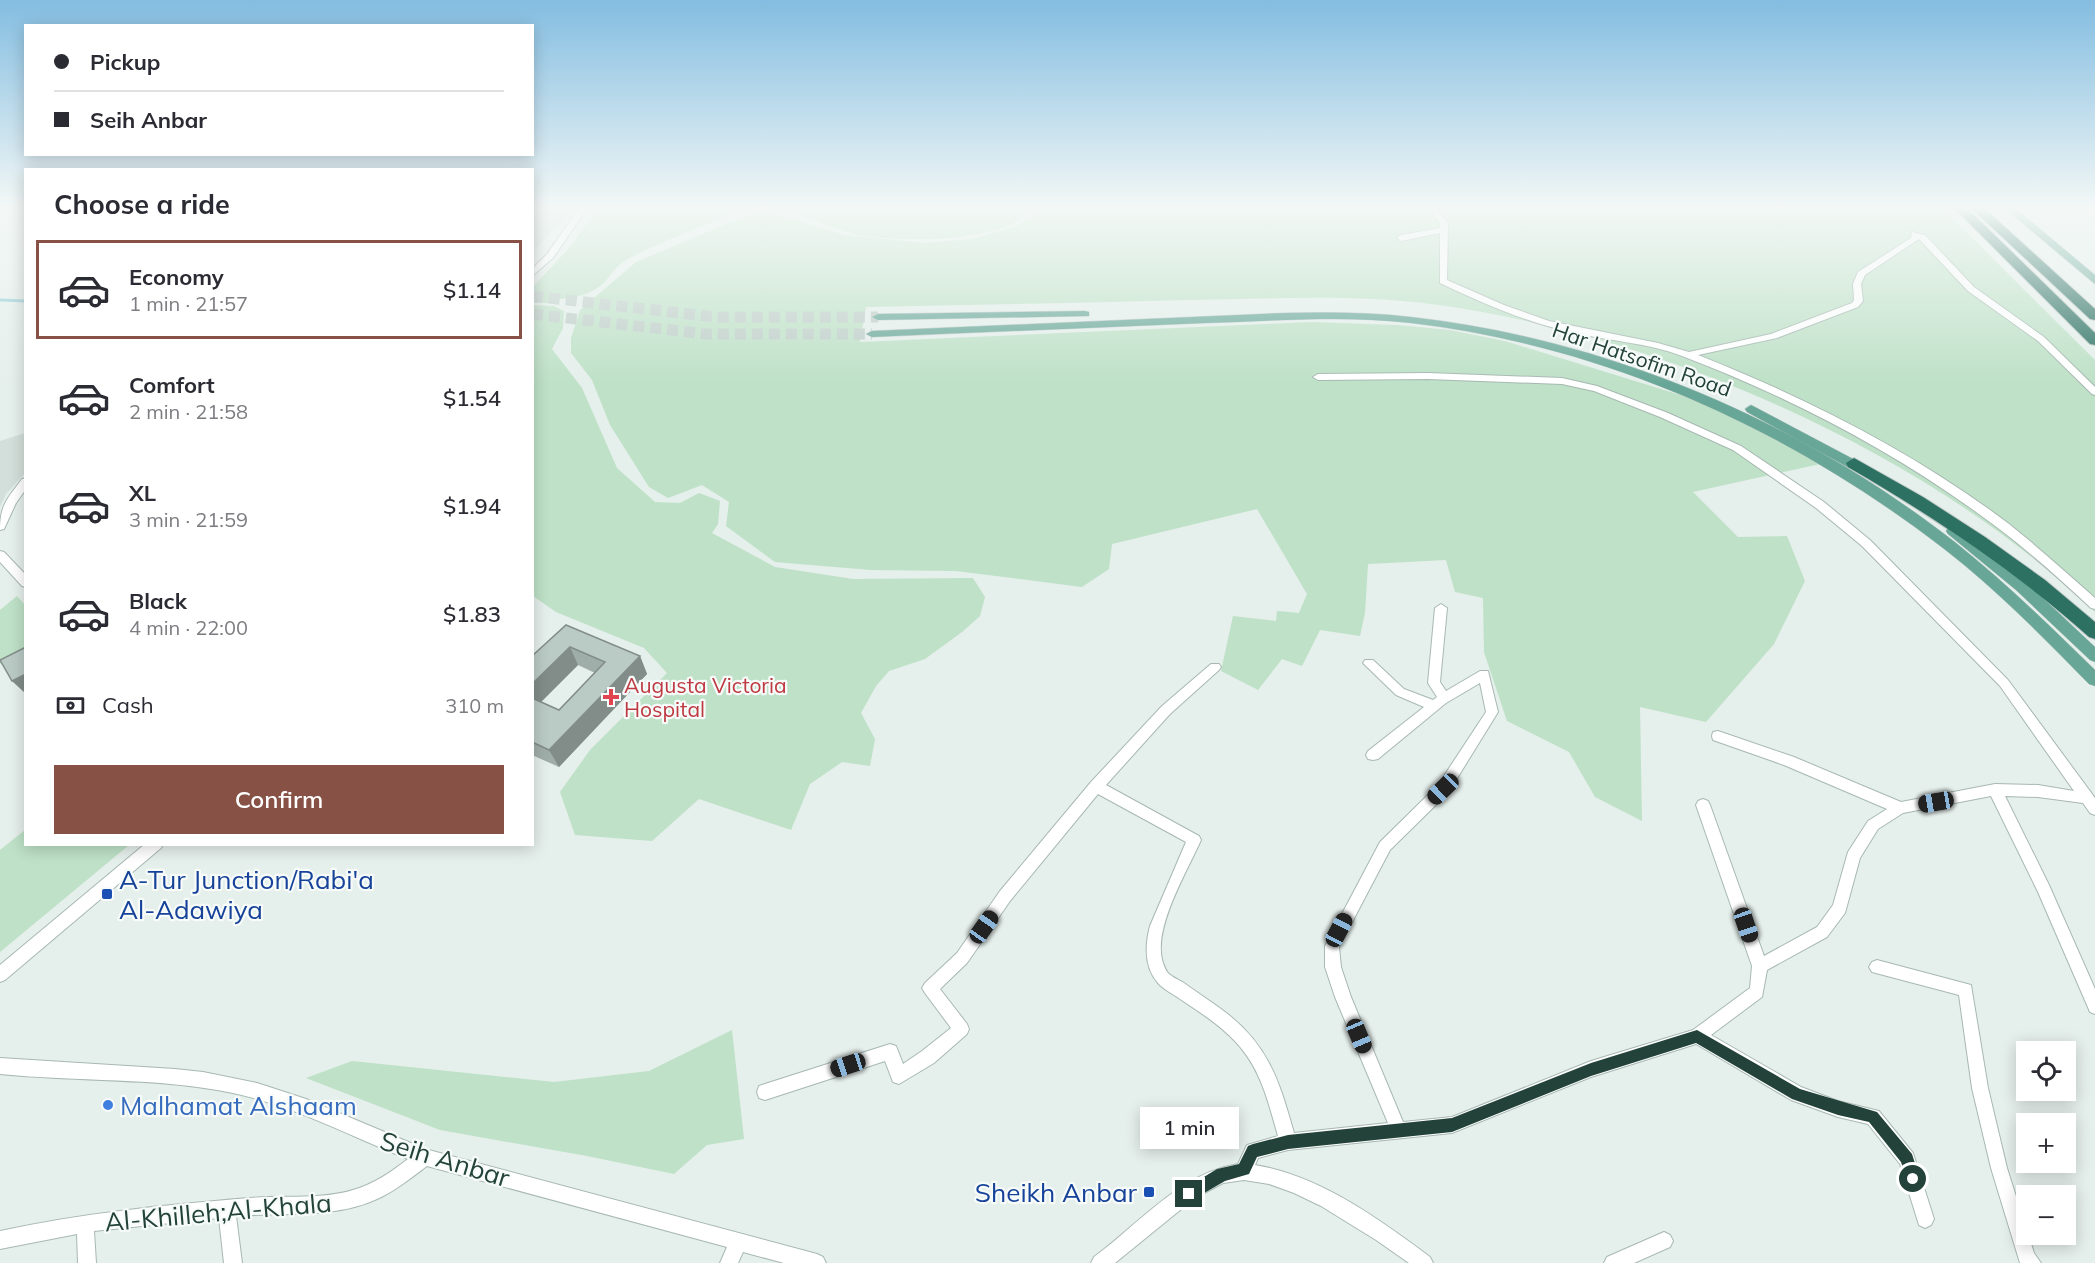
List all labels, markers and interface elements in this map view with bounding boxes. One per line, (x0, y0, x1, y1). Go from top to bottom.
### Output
text: Pickup (90, 48, 160, 76)
text: Seih Anbar (90, 106, 207, 134)
text: Choose a ride (54, 187, 230, 221)
icon: car (57, 263, 111, 317)
text: Economy (129, 263, 224, 291)
text: $1.14 (443, 276, 501, 304)
text: 1 min · 21:57 (129, 291, 248, 316)
street label: Har Hatsofim Road (1549, 316, 1735, 402)
icon: car (57, 371, 111, 425)
text: Comfort (129, 371, 215, 399)
text: $1.54 (443, 384, 501, 412)
text: 2 min · 21:58 (129, 399, 248, 424)
icon: car (57, 479, 111, 533)
text: XL (129, 479, 156, 507)
text: $1.94 (443, 492, 501, 520)
text: 3 min · 21:59 (129, 507, 248, 532)
icon: car (57, 587, 111, 641)
text: Black (129, 587, 187, 615)
text: $1.83 (443, 600, 501, 628)
text: 4 min · 22:00 (129, 615, 248, 640)
place label: Augusta Victoria Hospital (624, 672, 787, 722)
marker: Augusta Victoria Hospital (602, 688, 620, 706)
icon: cash (54, 689, 87, 722)
text: Cash (102, 691, 154, 719)
text: 310 m (445, 693, 504, 718)
button: Confirm (54, 765, 504, 834)
car (1424, 770, 1462, 808)
car (1917, 790, 1955, 814)
place label: A-Tur Junction/Rabi'a Al-Adawiya (119, 863, 374, 926)
marker: A-Tur Junction/Rabi'a Al-Adawiya (100, 887, 114, 901)
car (1732, 905, 1760, 945)
car (966, 907, 1002, 947)
car (1323, 910, 1355, 950)
car (1344, 1016, 1374, 1056)
map controls (2016, 1041, 2076, 1245)
button: locate (2016, 1041, 2076, 1101)
car (828, 1051, 868, 1079)
place label: Malhamat Alshaam (120, 1089, 357, 1122)
marker: Malhamat Alshaam (101, 1098, 115, 1112)
callout: 1 min (1140, 1107, 1238, 1149)
button: + (2016, 1113, 2076, 1173)
text: 1 min (1164, 1115, 1215, 1140)
street label: Seih Anbar (376, 1124, 514, 1194)
route start (1899, 1165, 1926, 1192)
place label: Sheikh Anbar (975, 1176, 1138, 1209)
route end (1175, 1180, 1202, 1207)
marker: Sheikh Anbar (1142, 1185, 1156, 1199)
button: − (2016, 1185, 2076, 1245)
street label: Al-Khilleh;Al-Khala (103, 1186, 333, 1238)

